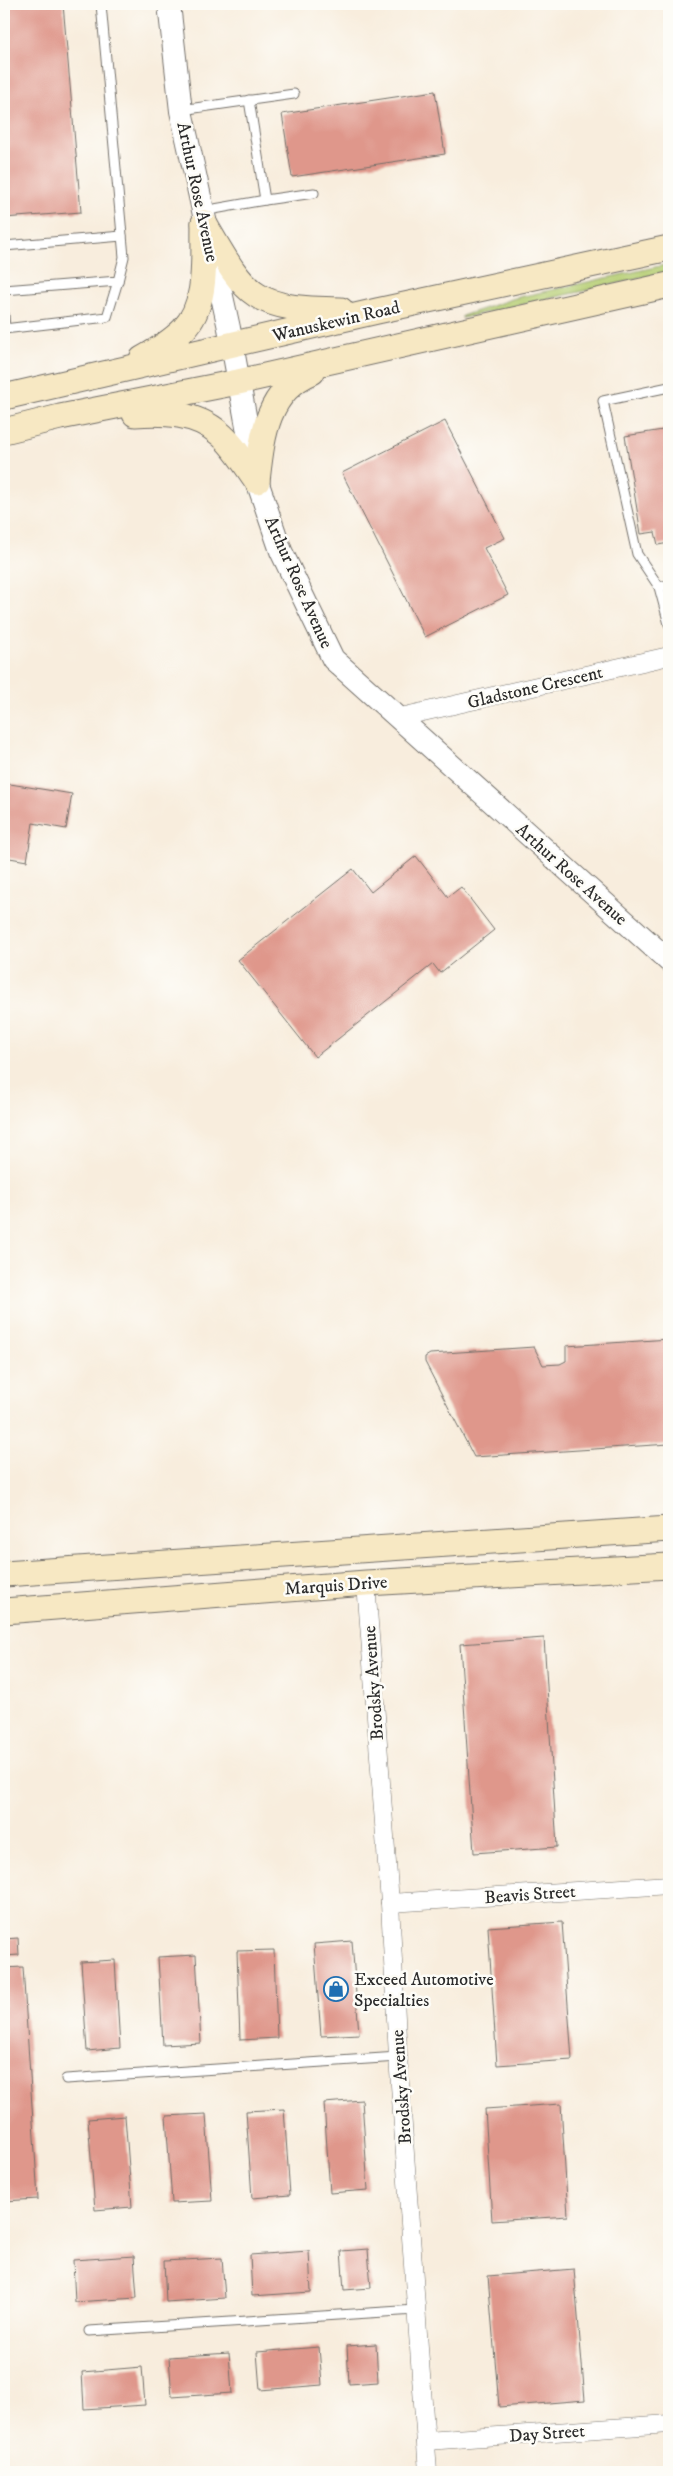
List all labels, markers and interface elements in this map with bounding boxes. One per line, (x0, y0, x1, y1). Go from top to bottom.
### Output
street label: Arthur Rose Avenue (171, 120, 223, 264)
street label: Wanuskewin Road (269, 297, 402, 348)
street label: Arthur Rose Avenue (259, 513, 337, 652)
street label: Gladstone Crescent (465, 662, 605, 714)
street label: Arthur Rose Avenue (511, 819, 632, 931)
street label: Marquis Drive (284, 1571, 388, 1601)
street label: Brodsky Avenue (359, 1625, 389, 1741)
street label: Beavis Street (484, 1881, 577, 1909)
place label: Exceed Automotive Specialties (354, 1969, 494, 2012)
shop icon: Exceed Automotive Specialties (323, 1976, 349, 2002)
street label: Brodsky Avenue (387, 2029, 417, 2145)
street label: Day Street (508, 2420, 586, 2448)

